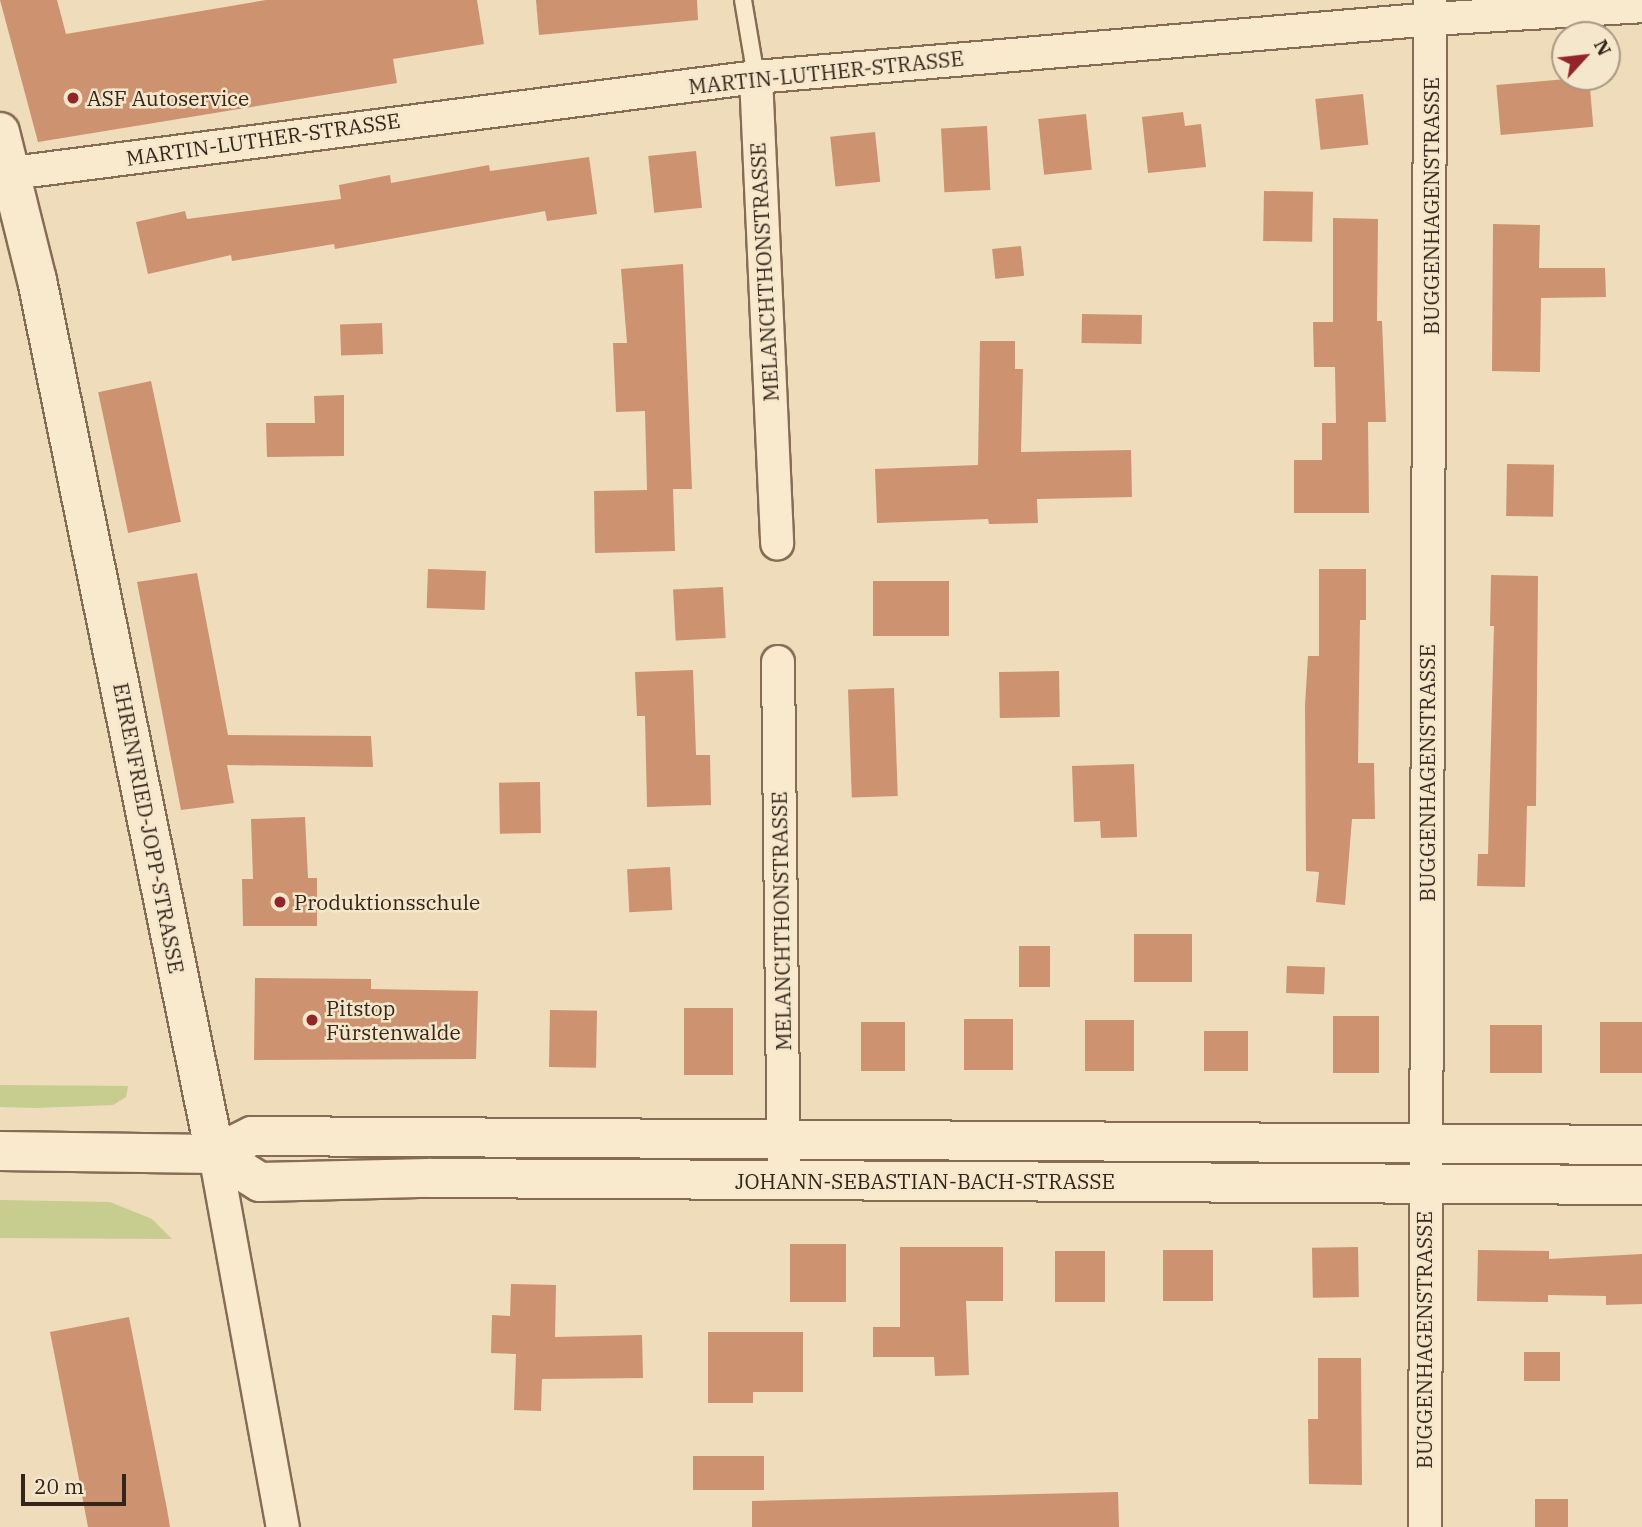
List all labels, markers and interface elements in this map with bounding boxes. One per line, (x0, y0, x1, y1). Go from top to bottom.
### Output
north arrow (1551, 21, 1621, 91)
text: N (1589, 35, 1617, 60)
street label: MARTIN-LUTHER-STRASSE (687, 45, 965, 99)
street label: BUGGENHAGENSTRASSE (1418, 77, 1444, 335)
place label: ASF Autoservice (87, 85, 249, 111)
marker: ASF Autoservice (65, 90, 81, 106)
street label: MARTIN-LUTHER-STRASSE (124, 107, 402, 171)
street label: MELANCHTHONSTRASSE (745, 142, 783, 402)
street label: BUGGENHAGENSTRASSE (1414, 644, 1440, 902)
street label: EHRENFRIED-JOPP-STRASSE (108, 681, 190, 975)
street label: MELANCHTHONSTRASSE (766, 791, 796, 1051)
place label: Produktionsschule (294, 889, 480, 915)
marker: Produktionsschule (272, 894, 288, 910)
place label: Pitstop Fürstenwalde (326, 995, 461, 1045)
marker: Pitstop Fürstenwalde (304, 1012, 320, 1028)
street label: JOHANN-SEBASTIAN-BACH-STRASSE (735, 1168, 1115, 1194)
street label: BUGGENHAGENSTRASSE (1411, 1211, 1437, 1469)
scale bar (24, 1460, 130, 1504)
text: 20 m (34, 1472, 84, 1500)

